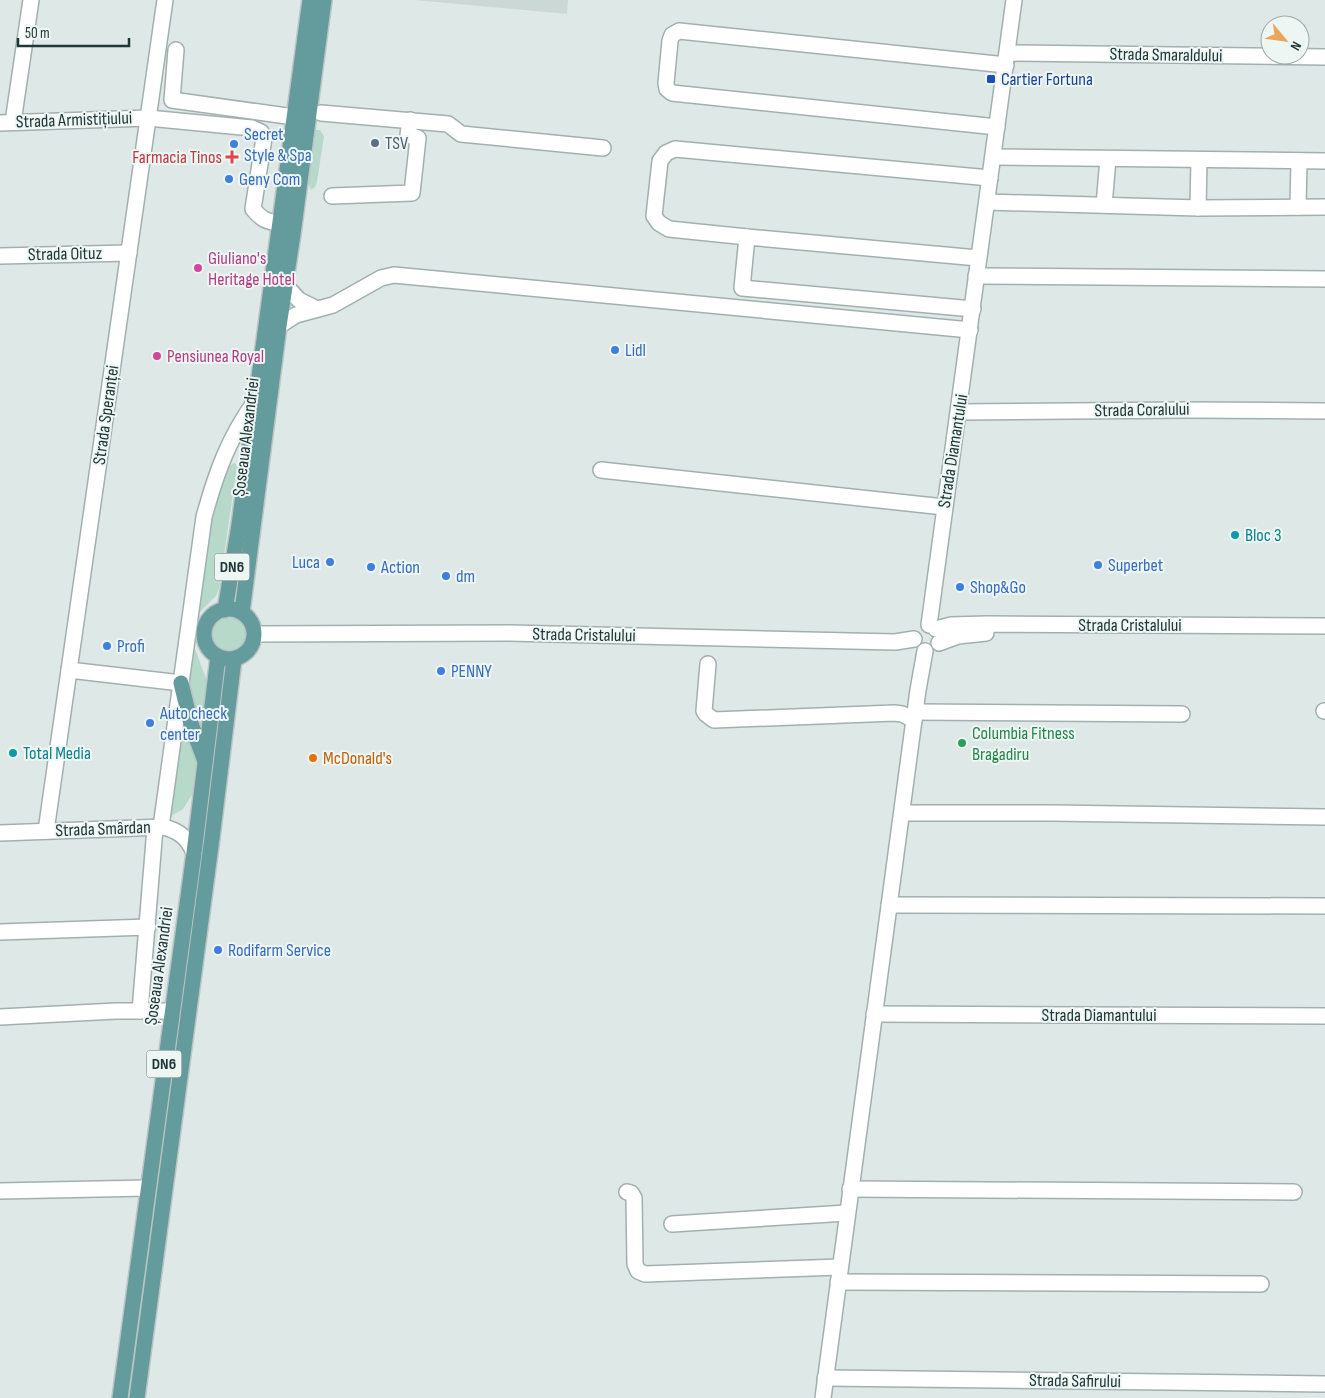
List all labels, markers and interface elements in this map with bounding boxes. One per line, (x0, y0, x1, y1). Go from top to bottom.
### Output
scale bar (18, 15, 129, 47)
north arrow (1260, 15, 1310, 65)
text: 50 m (25, 24, 50, 43)
text: N (1287, 39, 1305, 53)
street label: Strada Smaraldului (1109, 44, 1223, 66)
place label: Cartier Fortuna (1001, 69, 1093, 90)
marker: Cartier Fortuna (985, 73, 997, 85)
street label: Strada Armistițiului (16, 107, 132, 133)
place label: Secret Style & Spa (244, 124, 312, 166)
place label: TSV (385, 133, 408, 154)
marker: TSV (369, 137, 381, 149)
marker: Secret Style & Spa (228, 138, 240, 150)
place label: Farmacia Tinos (132, 147, 222, 168)
marker: Farmacia Tinos (226, 151, 238, 163)
place label: Geny Com (239, 169, 300, 190)
marker: Geny Com (223, 173, 235, 185)
street label: Strada Oituz (28, 243, 103, 265)
place label: Giuliano's Heritage Hotel (208, 248, 295, 290)
marker: Giuliano's Heritage Hotel (192, 262, 204, 274)
place label: Lidl (625, 340, 646, 361)
marker: Lidl (609, 344, 621, 356)
place label: Pensiunea Royal (167, 346, 264, 367)
marker: Pensiunea Royal (151, 350, 163, 362)
street label: Strada Speranței (89, 364, 123, 466)
street label: Șoseaua Alexandriei (228, 377, 264, 497)
street label: Strada Diamantului (934, 393, 972, 509)
street label: Strada Coralului (1094, 399, 1190, 421)
place label: Bloc 3 (1245, 525, 1281, 546)
marker: Bloc 3 (1229, 529, 1241, 541)
place label: Luca (292, 552, 320, 573)
road number: DN6 (214, 554, 250, 580)
place label: Superbet (1108, 555, 1164, 576)
marker: Luca (324, 556, 336, 568)
place label: Action (380, 557, 420, 578)
marker: Superbet (1092, 559, 1104, 571)
marker: Action (365, 561, 377, 573)
place label: dm (456, 566, 475, 587)
marker: dm (440, 570, 452, 582)
place label: Shop&Go (970, 577, 1026, 598)
marker: Shop&Go (954, 581, 966, 593)
street label: Strada Cristalului (1078, 615, 1182, 636)
street label: Strada Cristalului (532, 624, 636, 646)
place label: Profi (117, 636, 145, 657)
marker: Profi (101, 640, 113, 652)
place label: PENNY (451, 661, 492, 682)
marker: PENNY (435, 665, 447, 677)
place label: Auto check center (159, 703, 227, 745)
marker: Auto check center (144, 717, 156, 729)
place label: Columbia Fitness Bragadiru (972, 723, 1075, 765)
marker: Columbia Fitness Bragadiru (956, 737, 968, 749)
place label: Total Media (23, 743, 91, 764)
marker: Total Media (7, 747, 19, 759)
place label: McDonald's (323, 748, 392, 769)
marker: McDonald's (307, 752, 319, 764)
street label: Strada Smârdan (55, 817, 151, 841)
street label: Șoseaua Alexandriei (140, 905, 178, 1027)
place label: Rodifarm Service (228, 940, 331, 961)
marker: Rodifarm Service (212, 944, 224, 956)
street label: Strada Diamantului (1042, 1005, 1156, 1026)
road number: DN6 (146, 1050, 182, 1078)
street label: Strada Safirului (1029, 1370, 1121, 1392)

